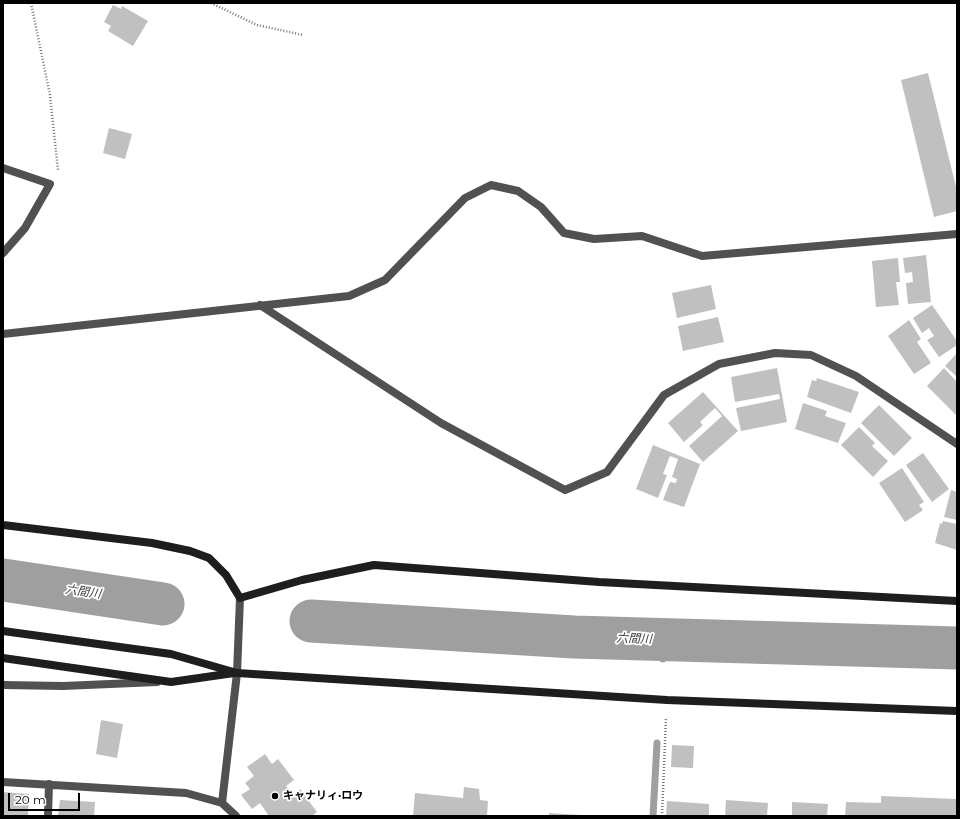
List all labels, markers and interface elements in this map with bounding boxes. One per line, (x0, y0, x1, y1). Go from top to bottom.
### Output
water label: 六間川 (64, 582, 102, 602)
water label: 六間川 (616, 631, 652, 647)
scale bar (10, 785, 82, 811)
place label: キャナリィ·ロウ (283, 789, 363, 803)
marker: キャナリィ·ロウ (270, 791, 280, 801)
text: 20 m (15, 792, 46, 807)

